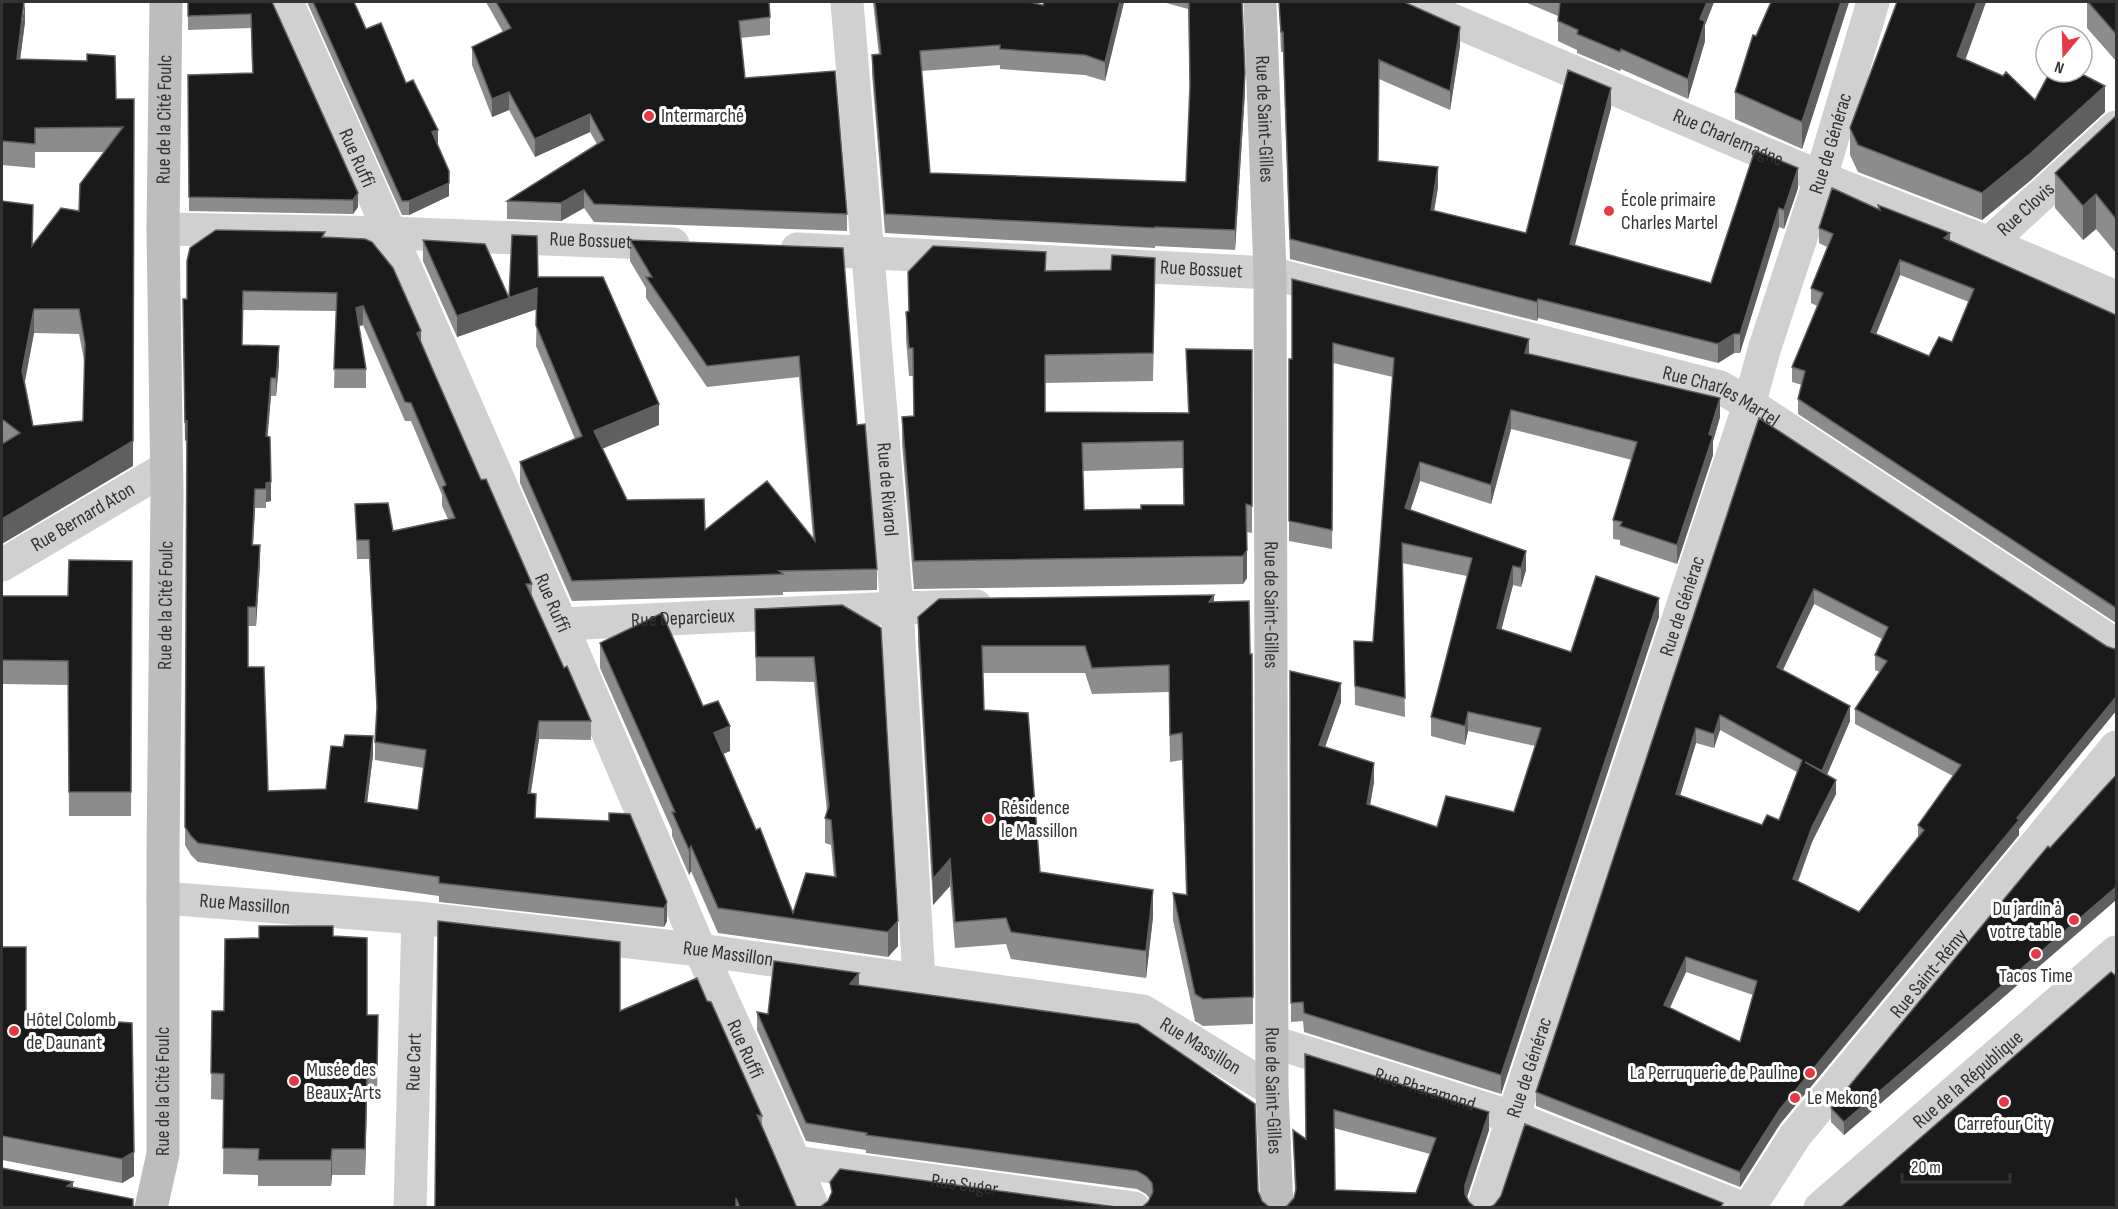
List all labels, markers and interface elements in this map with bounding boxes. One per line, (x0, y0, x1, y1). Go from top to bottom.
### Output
north arrow (2034, 24, 2094, 84)
street label: Rue de la Cité Foulc (152, 55, 177, 184)
street label: Rue de Saint-Gilles (1250, 55, 1279, 183)
text: N (2052, 56, 2067, 77)
street label: Rue de Générac (1804, 90, 1857, 197)
place label: Intermarché (661, 104, 744, 128)
street label: Rue Charlemagne (1670, 104, 1787, 172)
marker: Intermarché (642, 109, 656, 123)
street label: Rue Ruffi (333, 125, 380, 191)
street label: Rue Clovis (1992, 177, 2060, 241)
place label: École primaire Charles Martel (1621, 188, 1718, 235)
marker: École primaire Charles Martel (1602, 204, 1616, 218)
street label: Rue Bossuet (549, 227, 633, 254)
street label: Rue Bossuet (1160, 255, 1243, 284)
street label: Rue Charles Martel (1660, 361, 1784, 432)
street label: Rue de Rivarol (871, 441, 903, 537)
street label: Rue Bernard Aton (27, 477, 139, 557)
street label: Rue de la Cité Foulc (153, 540, 178, 670)
street label: Rue de Saint-Gilles (1259, 541, 1283, 668)
street label: Rue de Générac (1655, 553, 1710, 659)
street label: Rue Ruffi (529, 570, 575, 636)
street label: Rue Deparcieux (630, 604, 736, 633)
place label: Résidence le Massillon (1001, 796, 1078, 843)
marker: Résidence le Massillon (982, 812, 996, 826)
street label: Rue Massillon (199, 889, 291, 920)
place label: Du jardin à votre table (1990, 897, 2062, 944)
marker: Du jardin à votre table (2067, 913, 2081, 927)
street label: Rue Saint-Rémy (1885, 924, 1973, 1023)
street label: Rue Massillon (682, 936, 775, 972)
marker: Tacos Time (2029, 947, 2043, 961)
place label: Tacos Time (1999, 964, 2073, 988)
place label: Hôtel Colomb de Daunant (26, 1008, 116, 1055)
street label: Rue Massillon (1155, 1012, 1245, 1080)
street label: Rue de Générac (1502, 1014, 1557, 1121)
street label: Rue Ruffi (721, 1016, 769, 1082)
marker: Hôtel Colomb de Daunant (7, 1024, 21, 1038)
street label: Rue de la République (1908, 1026, 2028, 1134)
street label: Rue de la Cité Foulc (151, 1027, 175, 1156)
street label: Rue de Saint-Gilles (1260, 1027, 1287, 1155)
street label: Rue Cart (401, 1033, 427, 1091)
place label: Musée des Beaux-Arts (306, 1058, 381, 1105)
place label: La Perruquerie de Pauline (1630, 1061, 1798, 1085)
street label: Rue Pharamond (1371, 1062, 1478, 1117)
marker: La Perruquerie de Pauline (1803, 1066, 1817, 1080)
marker: Musée des Beaux-Arts (287, 1074, 301, 1088)
place label: Le Mekong (1807, 1086, 1878, 1110)
marker: Le Mekong (1788, 1091, 1802, 1105)
marker: Carrefour City (1997, 1095, 2011, 1109)
place label: Carrefour City (1957, 1112, 2052, 1136)
scale bar (1902, 1146, 2010, 1184)
text: 20 m (1911, 1157, 1941, 1178)
street label: Rue Suger (929, 1169, 1000, 1201)

